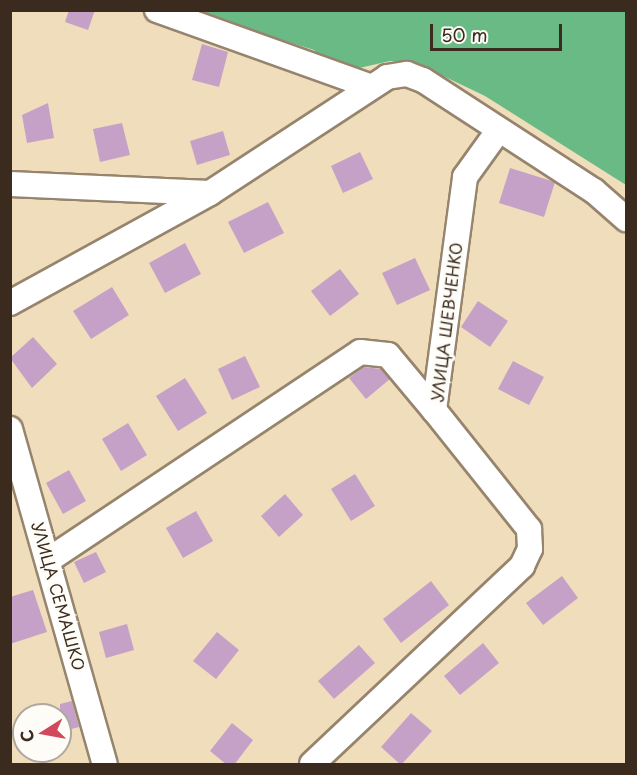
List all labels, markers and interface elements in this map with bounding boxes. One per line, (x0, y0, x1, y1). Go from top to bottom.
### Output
scale bar (433, 12, 565, 50)
text: 50 m (441, 21, 488, 48)
street label: УЛИЦА ШЕВЧЕНКО (427, 241, 465, 403)
street label: УЛИЦА СЕМАШКО (28, 519, 90, 673)
north arrow (12, 703, 72, 763)
text: С (13, 728, 39, 744)

